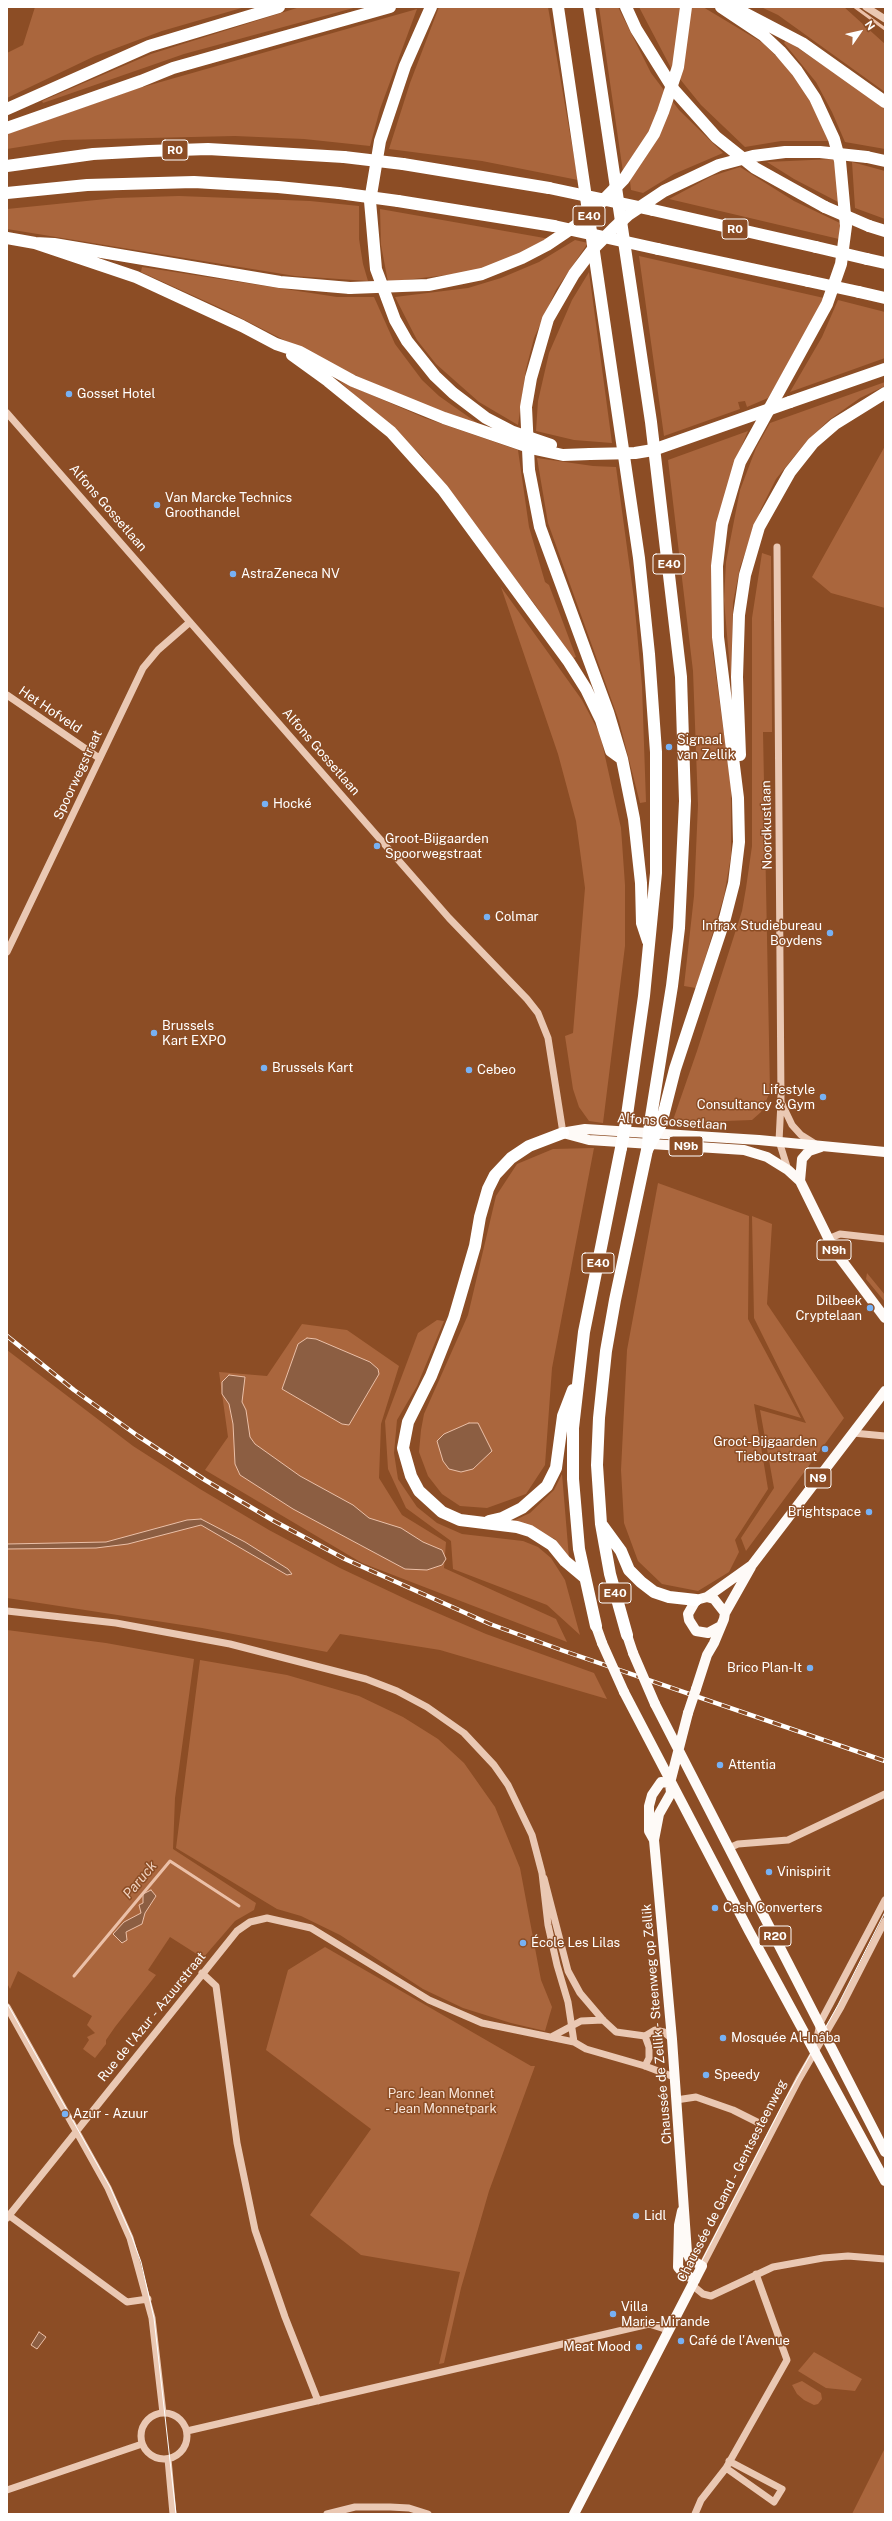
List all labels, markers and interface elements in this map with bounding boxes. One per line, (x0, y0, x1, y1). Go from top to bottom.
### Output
north arrow (840, 12, 880, 52)
text: N (863, 18, 877, 32)
road number: R0 (162, 140, 188, 160)
road number: E40 (573, 206, 605, 226)
road number: R0 (722, 219, 748, 239)
place label: Gosset Hotel (77, 386, 155, 402)
marker: Gosset Hotel (64, 389, 74, 399)
street label: Alfons Gossetlaan (66, 461, 150, 555)
place label: Van Marcke Technics Groothandel (165, 490, 292, 521)
marker: Van Marcke Technics Groothandel (152, 500, 162, 510)
road number: E40 (653, 554, 685, 574)
place label: AstraZeneca NV (241, 566, 340, 582)
marker: AstraZeneca NV (228, 569, 238, 579)
street label: Het Hofveld (16, 683, 84, 737)
street label: Alfons Gossetlaan (279, 705, 363, 799)
street label: Spoorwegstraat (50, 728, 106, 822)
place label: Signaal van Zellik (677, 732, 735, 763)
marker: Signaal van Zellik (664, 742, 674, 752)
street label: Noordkustlaan (758, 780, 776, 870)
place label: Hocké (273, 796, 312, 812)
marker: Hocké (260, 799, 270, 809)
place label: Groot-Bijgaarden Spoorwegstraat (385, 831, 489, 862)
marker: Groot-Bijgaarden Spoorwegstraat (372, 841, 382, 851)
place label: Colmar (495, 909, 539, 925)
marker: Colmar (482, 912, 492, 922)
place label: Infrax Studiebureau Boydens (702, 918, 822, 949)
marker: Infrax Studiebureau Boydens (825, 928, 835, 938)
place label: Brussels Kart EXPO (162, 1018, 226, 1049)
marker: Brussels Kart EXPO (149, 1028, 159, 1038)
place label: Brussels Kart (272, 1060, 353, 1076)
place label: Cebeo (477, 1062, 516, 1078)
marker: Brussels Kart (259, 1063, 269, 1073)
marker: Cebeo (464, 1065, 474, 1075)
place label: Lifestyle Consultancy & Gym (697, 1082, 815, 1113)
marker: Lifestyle Consultancy & Gym (818, 1092, 828, 1102)
street label: Alfons Gossetlaan (616, 1110, 728, 1134)
road number: N9b (669, 1136, 703, 1156)
road number: N9h (817, 1240, 851, 1260)
road number: E40 (582, 1253, 614, 1273)
place label: Dilbeek Cryptelaan (795, 1293, 862, 1324)
marker: Dilbeek Cryptelaan (865, 1303, 875, 1313)
place label: Groot-Bijgaarden Tieboutstraat (713, 1434, 817, 1465)
marker: Groot-Bijgaarden Tieboutstraat (820, 1444, 830, 1454)
road number: N9 (805, 1468, 831, 1488)
place label: Brightspace (788, 1504, 861, 1520)
marker: Brightspace (864, 1507, 874, 1517)
road number: E40 (599, 1583, 631, 1603)
place label: Brico Plan-It (727, 1660, 802, 1676)
marker: Brico Plan-It (805, 1663, 815, 1673)
place label: Attentia (728, 1757, 776, 1773)
marker: Attentia (715, 1760, 725, 1770)
water label: Paruck (119, 1858, 161, 1902)
place label: Vinispirit (777, 1864, 831, 1880)
marker: Vinispirit (764, 1867, 774, 1877)
place label: Cash Converters (723, 1900, 822, 1916)
street label: Chaussée de Zellik - Steenweg op Zellik (639, 1903, 675, 2145)
marker: Cash Converters (710, 1903, 720, 1913)
road number: R20 (759, 1926, 791, 1946)
place label: École Les Lilas (531, 1935, 620, 1951)
marker: École Les Lilas (518, 1938, 528, 1948)
street label: Rue de l'Azur - Azuurstraat (95, 1949, 209, 2085)
place label: Mosquée Al-Inâba (731, 2030, 841, 2046)
marker: Mosquée Al-Inâba (718, 2033, 728, 2043)
place label: Speedy (714, 2067, 760, 2083)
marker: Speedy (701, 2070, 711, 2080)
street label: Chaussée de Gand - Gentsesteenweg (674, 2077, 790, 2285)
park label: Parc Jean Monnet - Jean Monnetpark (385, 2086, 497, 2117)
place label: Azur - Azuur (73, 2106, 148, 2122)
marker: Azur - Azuur (60, 2109, 70, 2119)
place label: Lidl (644, 2208, 667, 2224)
marker: Lidl (631, 2211, 641, 2221)
place label: Villa Marie-Mirande (621, 2299, 710, 2330)
marker: Villa Marie-Mirande (608, 2309, 618, 2319)
place label: Café de l'Avenue (689, 2333, 790, 2349)
marker: Café de l'Avenue (676, 2336, 686, 2346)
place label: Meat Mood (563, 2339, 631, 2355)
marker: Meat Mood (634, 2342, 644, 2352)

